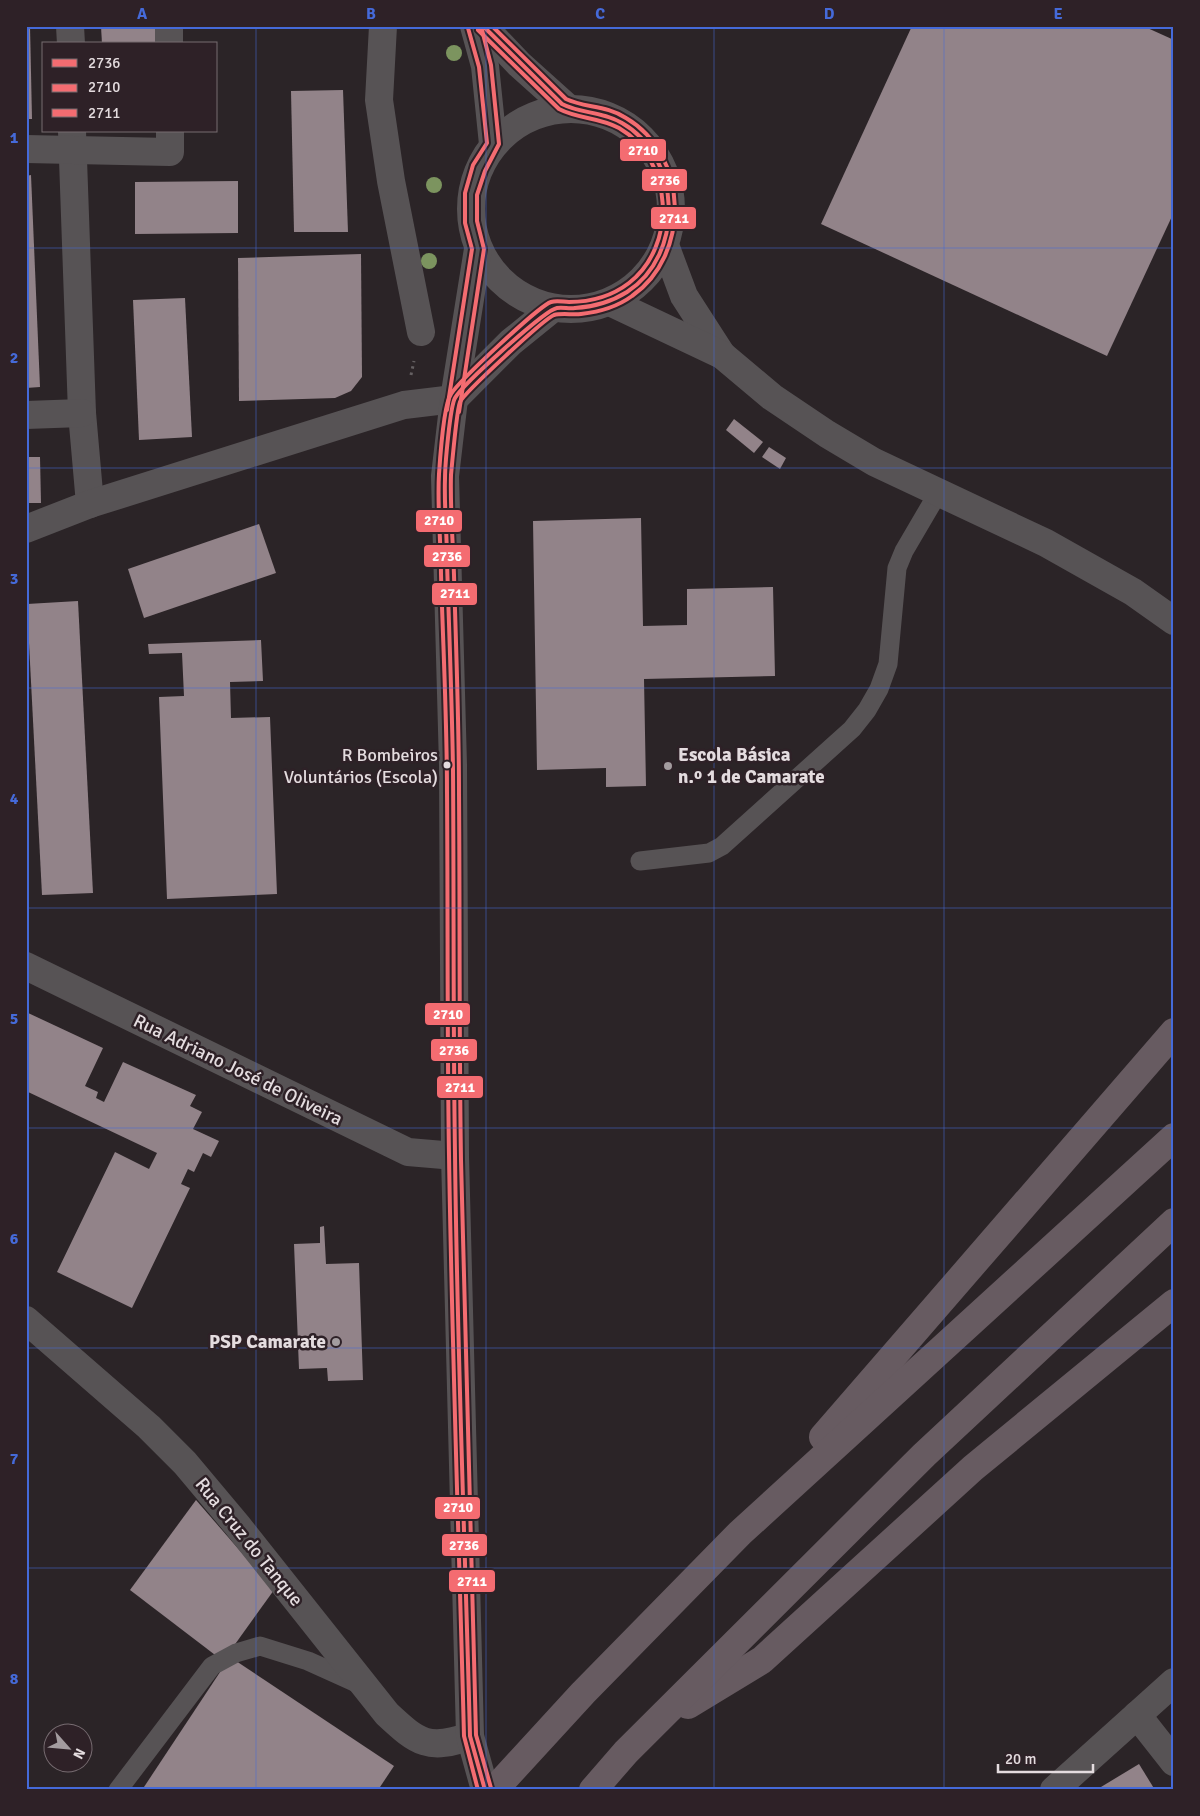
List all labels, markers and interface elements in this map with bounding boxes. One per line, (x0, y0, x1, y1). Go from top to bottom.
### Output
text: A (137, 4, 148, 24)
text: B (366, 4, 376, 24)
text: C (595, 4, 605, 24)
text: D (824, 4, 835, 24)
text: E (1053, 4, 1063, 24)
legend (42, 42, 218, 132)
text: 2736 (88, 54, 120, 72)
text: 2710 (88, 78, 120, 96)
text: 2711 (88, 104, 120, 122)
text: 1 (10, 128, 19, 148)
line badge: 2710 (619, 138, 667, 162)
text: 2710 (628, 142, 659, 159)
line badge: 2736 (641, 168, 688, 192)
text: 2736 (650, 172, 681, 189)
line badge: 2711 (650, 206, 697, 230)
text: 2711 (659, 210, 690, 227)
text: 2 (10, 348, 18, 368)
line badge: 2710 (415, 509, 463, 533)
text: 2710 (424, 512, 455, 529)
line badge: 2736 (423, 544, 471, 568)
text: 2736 (432, 548, 463, 565)
text: 3 (10, 569, 18, 589)
line badge: 2711 (431, 582, 478, 606)
text: 2711 (440, 585, 471, 602)
place label: Escola Básica n.º 1 de Camarate (678, 743, 825, 789)
place label: R Bombeiros Voluntários (Escola) (284, 744, 438, 788)
marker: R Bombeiros Voluntários (Escola) (442, 760, 452, 770)
marker: Escola Básica n.º 1 de Camarate (662, 760, 674, 772)
text: 4 (10, 789, 19, 809)
line badge: 2710 (424, 1002, 471, 1026)
text: 2710 (433, 1006, 464, 1023)
text: 5 (10, 1009, 18, 1029)
street label: Rua Adriano José de Oliveira (129, 1009, 347, 1131)
line badge: 2736 (430, 1038, 478, 1062)
text: 2736 (439, 1042, 470, 1059)
line badge: 2711 (436, 1075, 484, 1099)
text: 2711 (445, 1079, 476, 1096)
text: 6 (10, 1229, 19, 1249)
place label: PSP Camarate (209, 1330, 326, 1354)
marker: PSP Camarate (330, 1336, 342, 1348)
text: 7 (10, 1449, 19, 1469)
street label: Rua Cruz do Tanque (190, 1473, 308, 1611)
line badge: 2710 (434, 1496, 481, 1520)
text: 2710 (443, 1499, 474, 1516)
line badge: 2736 (441, 1533, 488, 1557)
text: 2736 (449, 1537, 480, 1554)
line badge: 2711 (448, 1569, 496, 1593)
text: 2711 (457, 1573, 488, 1590)
text: 8 (10, 1669, 19, 1689)
north arrow (42, 1724, 92, 1774)
scale bar (998, 1741, 1092, 1773)
text: N (69, 1745, 89, 1762)
text: 20 m (1005, 1750, 1036, 1768)

